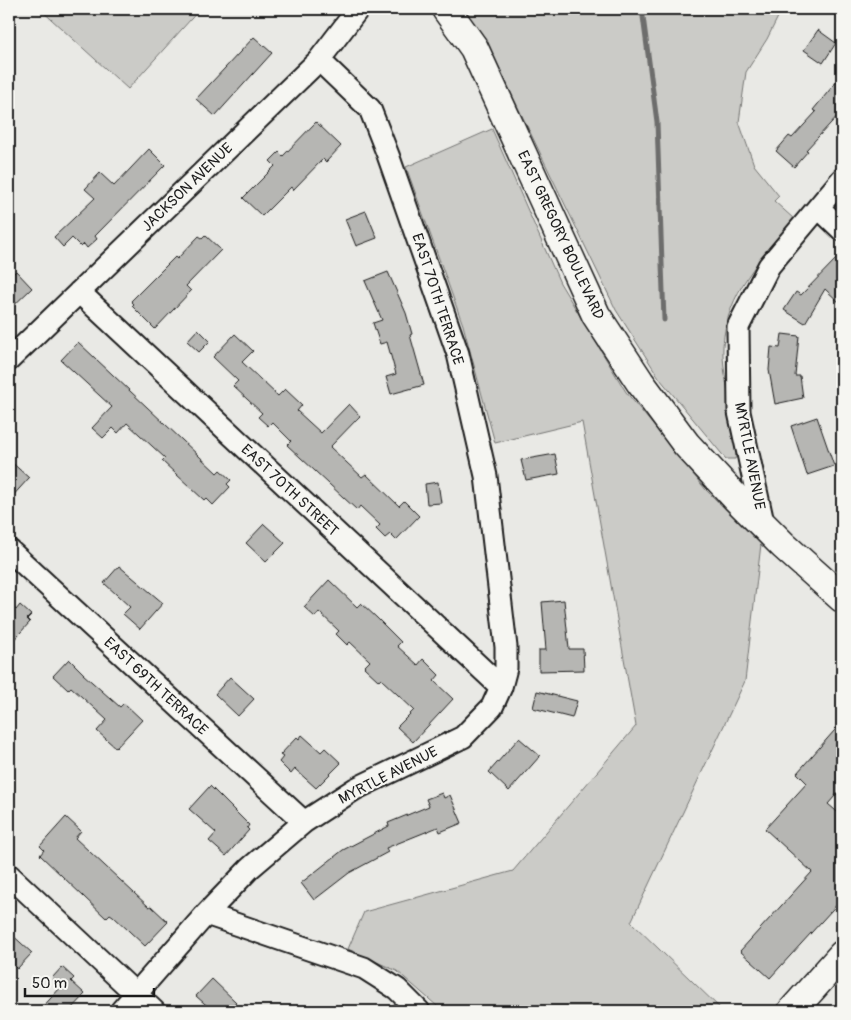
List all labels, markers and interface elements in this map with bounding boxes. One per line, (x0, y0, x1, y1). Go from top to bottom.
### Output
street label: JACKSON AVENUE (138, 139, 237, 236)
street label: EAST GREGORY BOULEVARD (513, 148, 608, 323)
street label: EAST 70TH TERRACE (407, 231, 468, 368)
street label: MYRTLE AVENUE (730, 401, 769, 511)
street label: EAST 70TH STREET (237, 440, 343, 541)
street label: EAST 69TH TERRACE (100, 633, 212, 740)
street label: MYRTLE AVENUE (335, 742, 441, 809)
scale bar (25, 965, 154, 997)
text: 50 m (32, 974, 67, 993)

